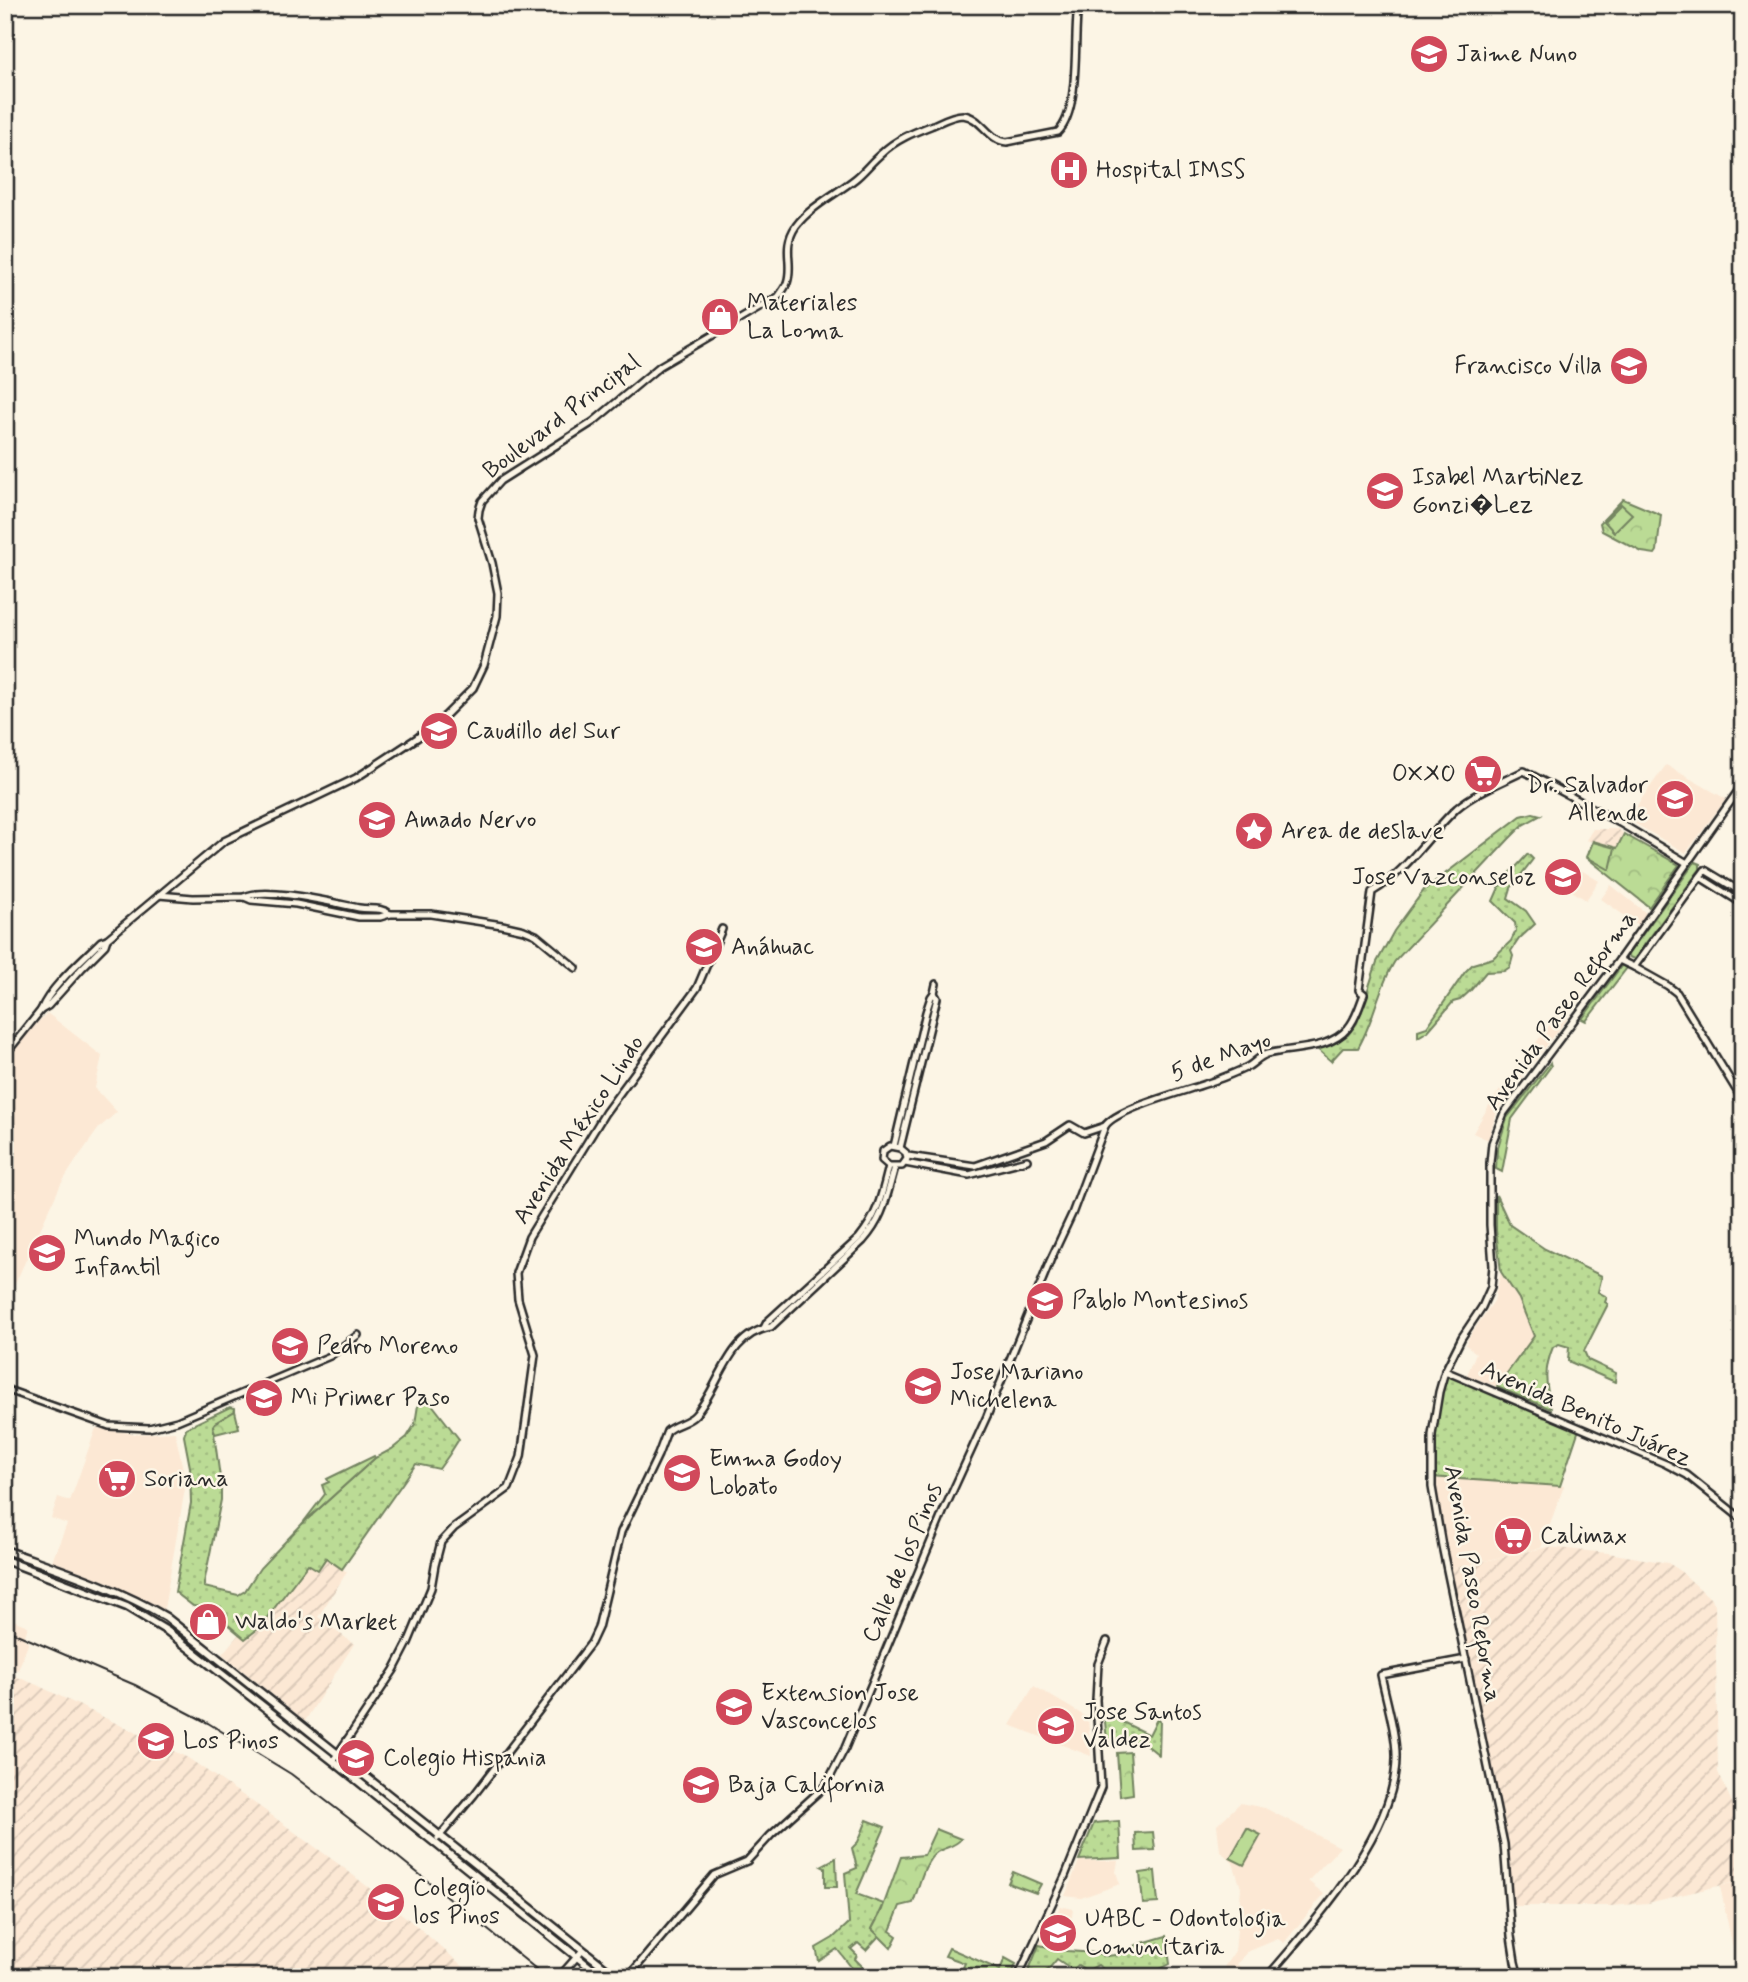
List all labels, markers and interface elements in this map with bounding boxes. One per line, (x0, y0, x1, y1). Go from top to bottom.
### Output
school or university icon: Jaime Nuno (1408, 33, 1450, 75)
place label: Jaime Nuno (1456, 39, 1577, 70)
hospital icon: Hospital IMSS (1048, 149, 1090, 191)
place label: Hospital IMSS (1096, 155, 1246, 186)
place label: Materiales La Loma (747, 288, 858, 347)
shop icon: Materiales La Loma (699, 296, 741, 338)
school or university icon: Francisco Villa (1608, 345, 1650, 387)
street label: Boulevard Principal (477, 347, 647, 486)
place label: Francisco Villa (1454, 351, 1602, 382)
place label: Isabel MartiNez Gonzi�Lez (1412, 462, 1584, 521)
school or university icon: Isabel MartiNez Gonzi�Lez (1364, 470, 1406, 512)
school or university icon: Caudillo del Sur (418, 710, 460, 752)
place label: Caudillo del Sur (466, 716, 620, 747)
supermarket icon: OXXO (1462, 753, 1504, 795)
place label: OXXO (1392, 759, 1456, 790)
place label: Dr. Salvador Allende (1527, 770, 1648, 829)
school or university icon: Dr. Salvador Allende (1654, 778, 1696, 820)
school or university icon: Amado Nervo (356, 799, 398, 841)
place label: Amado Nervo (404, 805, 537, 836)
place icon: Area de deslave (1233, 810, 1275, 852)
place label: Area de deslave (1281, 816, 1444, 847)
school or university icon: Jose Vazconseloz (1542, 856, 1584, 898)
place label: Jose Vazconseloz (1352, 862, 1536, 893)
street label: Avenida Paseo Reforma (1478, 905, 1646, 1118)
school or university icon: Anáhuac (683, 926, 725, 968)
place label: Anáhuac (731, 932, 814, 963)
street label: 5 de Mayo (1167, 1025, 1275, 1089)
street label: Avenida México Lindo (506, 1030, 652, 1230)
place label: Mundo Magico Infantil (74, 1224, 220, 1283)
school or university icon: Mundo Magico Infantil (26, 1232, 68, 1274)
school or university icon: Pablo Montesinos (1024, 1280, 1066, 1322)
place label: Pablo Montesinos (1072, 1286, 1248, 1317)
school or university icon: Pedro Moreno (269, 1325, 311, 1367)
place label: Pedro Moreno (317, 1331, 458, 1362)
street label: Avenida Benito Juárez (1476, 1354, 1696, 1474)
place label: Jose Mariano Michelena (950, 1357, 1083, 1416)
school or university icon: Jose Mariano Michelena (902, 1365, 944, 1407)
school or university icon: Mi Primer Paso (243, 1377, 285, 1419)
place label: Mi Primer Paso (291, 1383, 450, 1414)
place label: Emma Godoy Lobato (709, 1444, 842, 1503)
school or university icon: Emma Godoy Lobato (661, 1452, 703, 1494)
supermarket icon: Soriana (96, 1458, 138, 1500)
street label: Avenida Paseo Reforma (1434, 1463, 1508, 1705)
place label: Soriana (144, 1464, 228, 1495)
street label: Calle de los Pinos (855, 1479, 951, 1647)
supermarket icon: Calimax (1492, 1515, 1534, 1557)
place label: Calimax (1540, 1521, 1627, 1552)
shop icon: Waldo's Market (187, 1601, 229, 1643)
place label: Waldo's Market (235, 1607, 397, 1638)
place label: Extension Jose Vasconcelos (761, 1678, 919, 1737)
school or university icon: Extension Jose Vasconcelos (713, 1686, 755, 1728)
place label: Jose Santos Valdez (1083, 1697, 1202, 1756)
school or university icon: Jose Santos Valdez (1035, 1705, 1077, 1747)
school or university icon: Los Pinos (135, 1720, 177, 1762)
place label: Los Pinos (183, 1726, 279, 1757)
school or university icon: Colegio Hispania (335, 1737, 377, 1779)
place label: Colegio Hispania (383, 1743, 546, 1776)
school or university icon: Baja California (680, 1764, 722, 1806)
place label: Baja California (728, 1770, 885, 1803)
place label: Colegio los Pinos (413, 1873, 500, 1932)
school or university icon: Colegio los Pinos (365, 1881, 407, 1923)
place label: UABC - Odontologia Comunitaria (1085, 1904, 1286, 1963)
school or university icon: UABC - Odontologia Comunitaria (1037, 1912, 1079, 1954)

